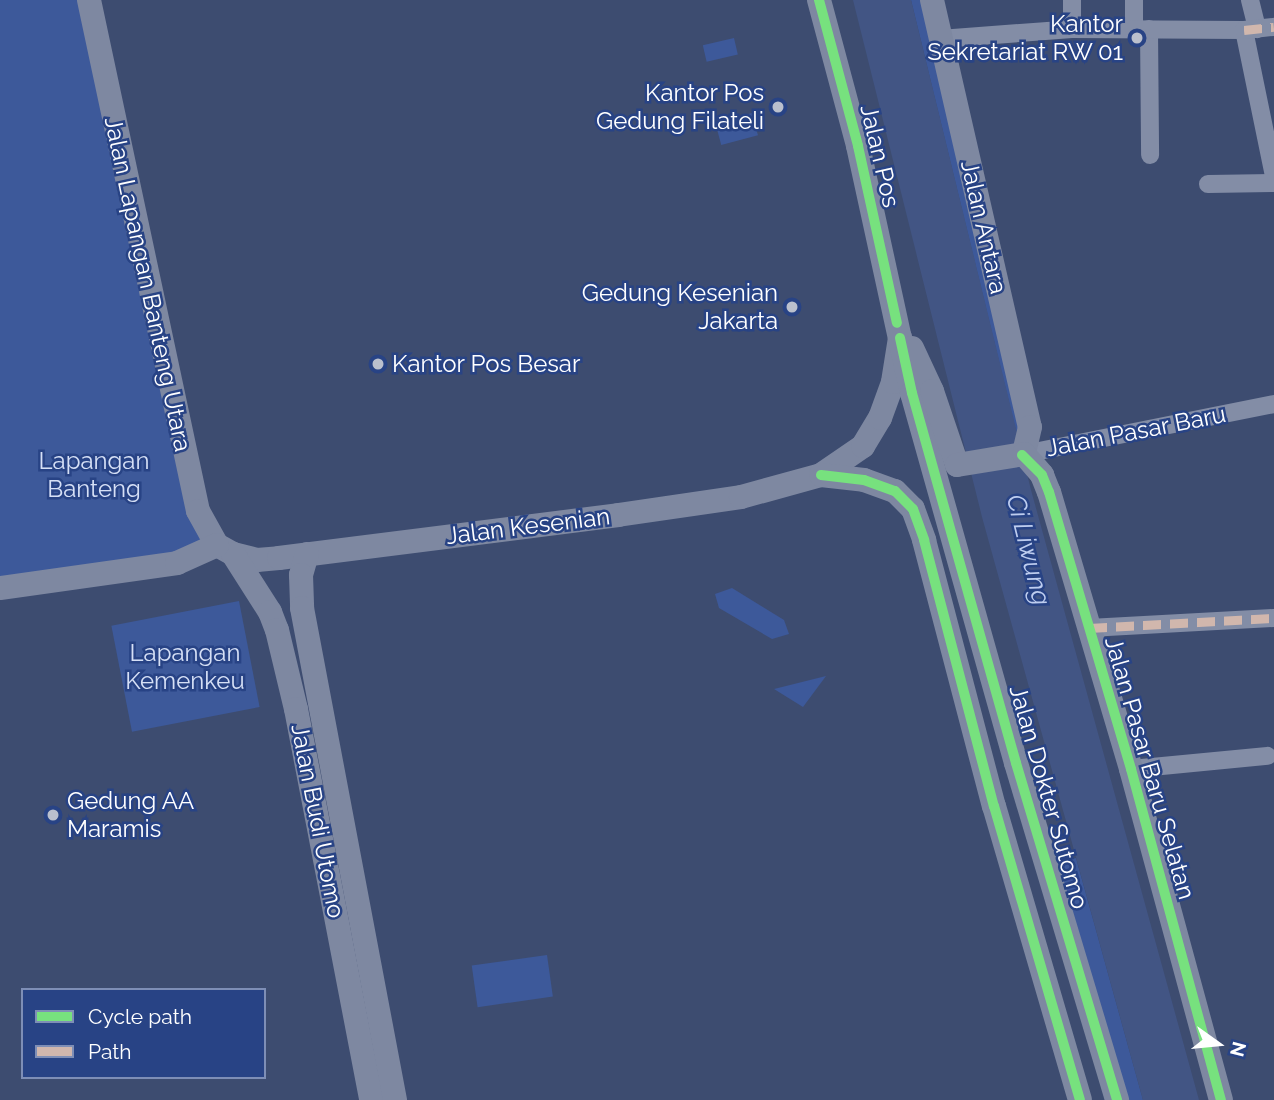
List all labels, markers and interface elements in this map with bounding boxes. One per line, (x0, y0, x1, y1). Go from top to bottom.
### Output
place label: Kantor Sekretariat RW 01 (926, 10, 1123, 66)
marker: Kantor Sekretariat RW 01 (1129, 30, 1145, 46)
place label: Kantor Pos Gedung Filateli (596, 79, 764, 135)
marker: Kantor Pos Gedung Filateli (770, 99, 786, 115)
street label: Jalan Pos (854, 102, 906, 210)
street label: Jalan Lapangan Banteng Utara (98, 114, 198, 454)
street label: Jalan Antara (955, 157, 1013, 297)
place label: Gedung Kesenian Jakarta (582, 279, 778, 335)
marker: Gedung Kesenian Jakarta (784, 299, 800, 315)
place label: Kantor Pos Besar (392, 350, 581, 378)
marker: Kantor Pos Besar (370, 356, 386, 372)
street label: Jalan Pasar Baru (1043, 399, 1229, 463)
park label: Lapangan Banteng (39, 447, 149, 503)
water label: Ci Liwung (999, 491, 1057, 609)
street label: Jalan Kesenian (444, 502, 612, 550)
street label: Jalan Pasar Baru Selatan (1099, 633, 1201, 903)
park label: Lapangan Kemenkeu (125, 639, 245, 695)
street label: Jalan Dokter Sutomo (1003, 682, 1095, 912)
street label: Jalan Budi Utomo (285, 721, 351, 921)
place label: Gedung AA Maramis (67, 787, 195, 843)
marker: Gedung AA Maramis (45, 807, 61, 823)
legend (21, 988, 266, 1079)
text: Cycle path (88, 1004, 192, 1029)
north arrow (1183, 1009, 1253, 1079)
text: Path (88, 1039, 132, 1064)
text: N (1226, 1040, 1251, 1059)

